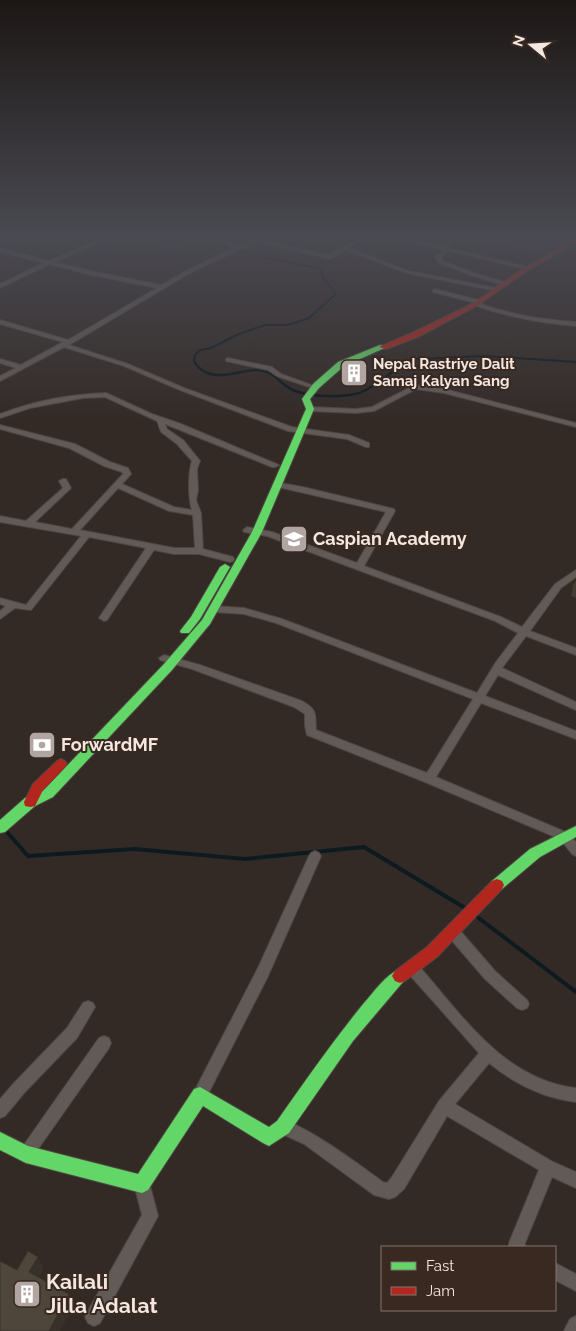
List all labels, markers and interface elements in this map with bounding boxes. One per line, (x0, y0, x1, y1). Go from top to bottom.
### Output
north arrow (506, 20, 556, 70)
text: N (509, 33, 528, 49)
place label: Nepal Rastriye Dalit Samaj Kalyan Sang (373, 355, 515, 390)
building icon: Nepal Rastriye Dalit Samaj Kalyan Sang (339, 358, 369, 388)
school or university icon: Caspian Academy (279, 524, 309, 554)
place label: Caspian Academy (313, 528, 467, 549)
bank icon: ForwardMF (27, 730, 57, 760)
place label: ForwardMF (61, 734, 158, 755)
legend (381, 1246, 556, 1311)
text: Fast (426, 1257, 454, 1275)
place label: Kailali Jilla Adalat (46, 1269, 158, 1318)
building icon: Kailali Jilla Adalat (12, 1279, 42, 1309)
text: Jam (426, 1282, 455, 1300)

